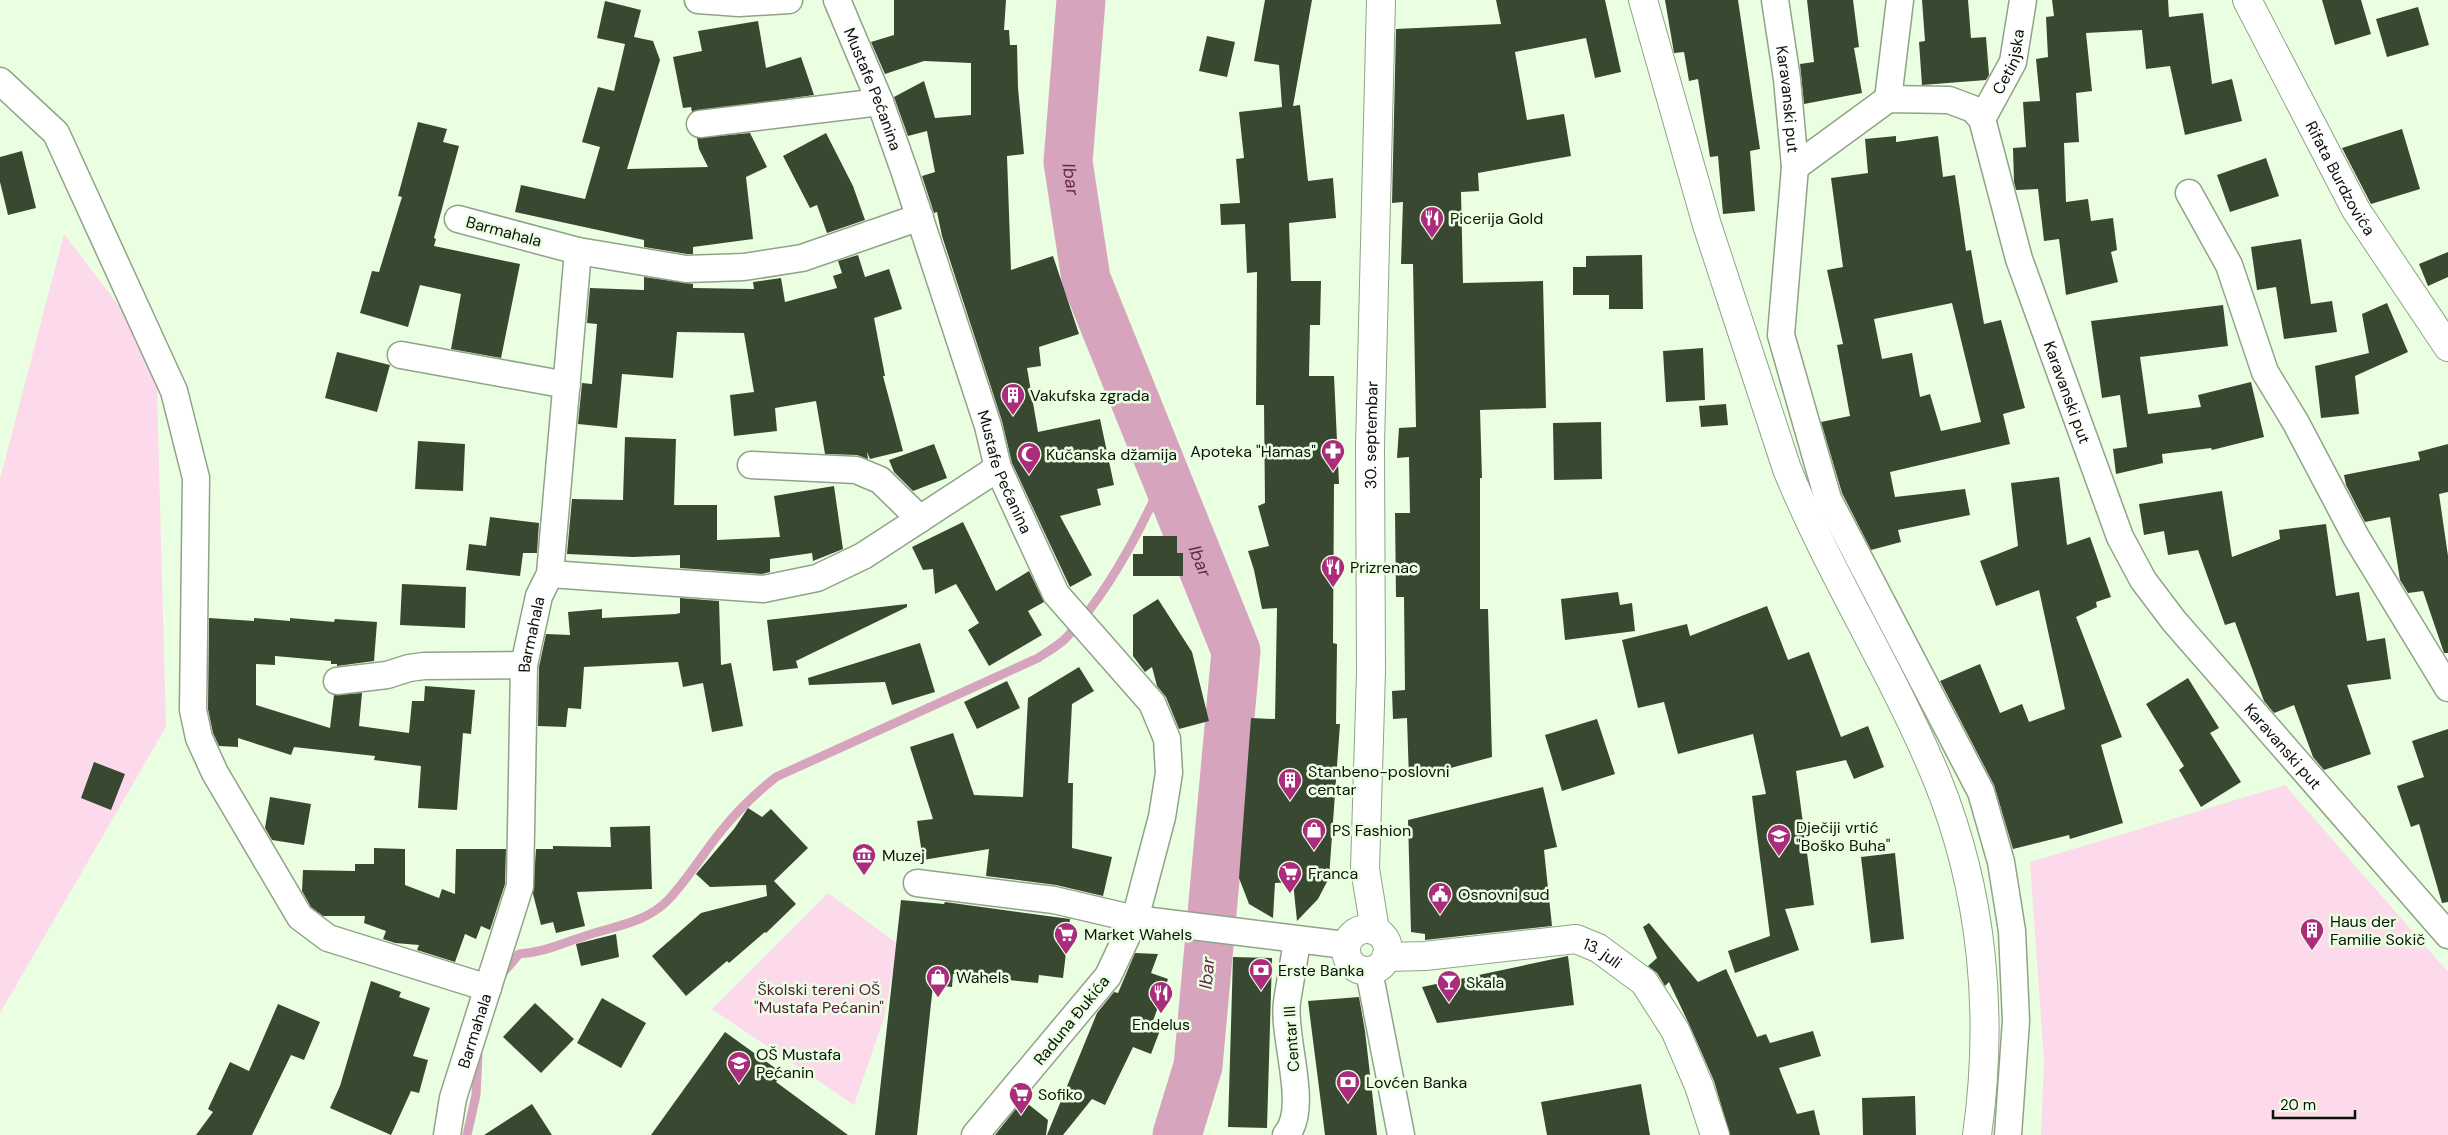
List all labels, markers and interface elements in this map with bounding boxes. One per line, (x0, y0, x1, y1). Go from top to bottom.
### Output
street label: Mustafe Pećanina (839, 24, 906, 153)
street label: Cetinjska (1987, 28, 2029, 98)
street label: Karavanski put (1771, 44, 1804, 154)
street label: Rifata Burdzovića (2301, 117, 2380, 239)
water label: Ibar (1056, 162, 1085, 198)
restaurant icon: Picerija Gold (1419, 205, 1445, 239)
place label: Picerija Gold (1450, 208, 1543, 229)
street label: Barmahala (464, 211, 544, 252)
street label: Karavanski put (2039, 338, 2095, 447)
street label: 30. septembar (1360, 381, 1383, 489)
building icon: Vakufska zgrada (1000, 382, 1026, 416)
place label: Vakufska zgrada (1030, 385, 1150, 406)
street label: Mustafe Pećanina (972, 407, 1037, 537)
pharmacy icon: Apoteka "Hamas" (1320, 438, 1346, 472)
mosque icon: Kučanska džamija (1016, 441, 1042, 475)
place label: Apoteka "Hamas" (1190, 441, 1316, 462)
place label: Kučanska džamija (1046, 444, 1177, 465)
water label: Ibar (1183, 542, 1217, 582)
restaurant icon: Prizrenac (1320, 554, 1346, 588)
place label: Prizrenac (1350, 557, 1418, 578)
street label: Barmahala (514, 595, 550, 673)
street label: Karavanski put (2239, 699, 2326, 794)
place label: Stanbeno-poslovni centar (1308, 761, 1450, 800)
building icon: Stanbeno-poslovni centar (1277, 767, 1303, 801)
shop icon: PS Fashion (1301, 817, 1327, 851)
place label: Dječiji vrtić "Boško Buha" (1796, 817, 1891, 856)
place label: PS Fashion (1332, 820, 1411, 841)
school or university icon: Dječiji vrtić "Boško Buha" (1766, 823, 1792, 857)
museum icon: Muzej (851, 842, 877, 876)
place label: Muzej (882, 845, 925, 866)
supermarket icon: Franca (1277, 860, 1303, 894)
place label: Franca (1308, 863, 1358, 884)
public building icon: Osnovni sud (1427, 881, 1453, 915)
place label: Osnovni sud (1458, 884, 1550, 905)
place label: Haus der Familie Sokič (2330, 911, 2425, 950)
building icon: Haus der Familie Sokič (2299, 917, 2325, 951)
supermarket icon: Market Wahels (1053, 921, 1079, 955)
place label: Market Wahels (1084, 924, 1192, 945)
street label: 13. juli (1580, 933, 1626, 973)
water label: Ibar (1194, 955, 1220, 990)
bank icon: Erste Banka (1248, 957, 1274, 991)
place label: Erste Banka (1278, 960, 1364, 981)
shop icon: Wahels (925, 964, 951, 998)
place label: Wahels (956, 967, 1009, 988)
bar icon: Skala (1436, 969, 1462, 1003)
street label: Raduna Ðukića (1029, 971, 1114, 1070)
place label: Skala (1466, 972, 1504, 993)
park label: Školski tereni OŠ "Mustafa Pećanin" (754, 979, 884, 1018)
restaurant icon: Endelus (1148, 980, 1174, 1014)
street label: Barmahala (453, 991, 496, 1071)
street label: Centar III (1279, 1005, 1304, 1073)
place label: Endelus (1132, 1014, 1190, 1035)
place label: OŠ Mustafa Pećanin (756, 1044, 841, 1083)
school or university icon: OŠ Mustafa Pećanin (726, 1050, 752, 1084)
bank icon: Lovćen Banka (1335, 1069, 1361, 1103)
place label: Lovćen Banka (1366, 1072, 1467, 1093)
supermarket icon: Sofiko (1008, 1081, 1034, 1115)
place label: Sofiko (1038, 1084, 1083, 1105)
scale bar (2273, 1088, 2356, 1120)
text: 20 m (2280, 1095, 2316, 1115)

